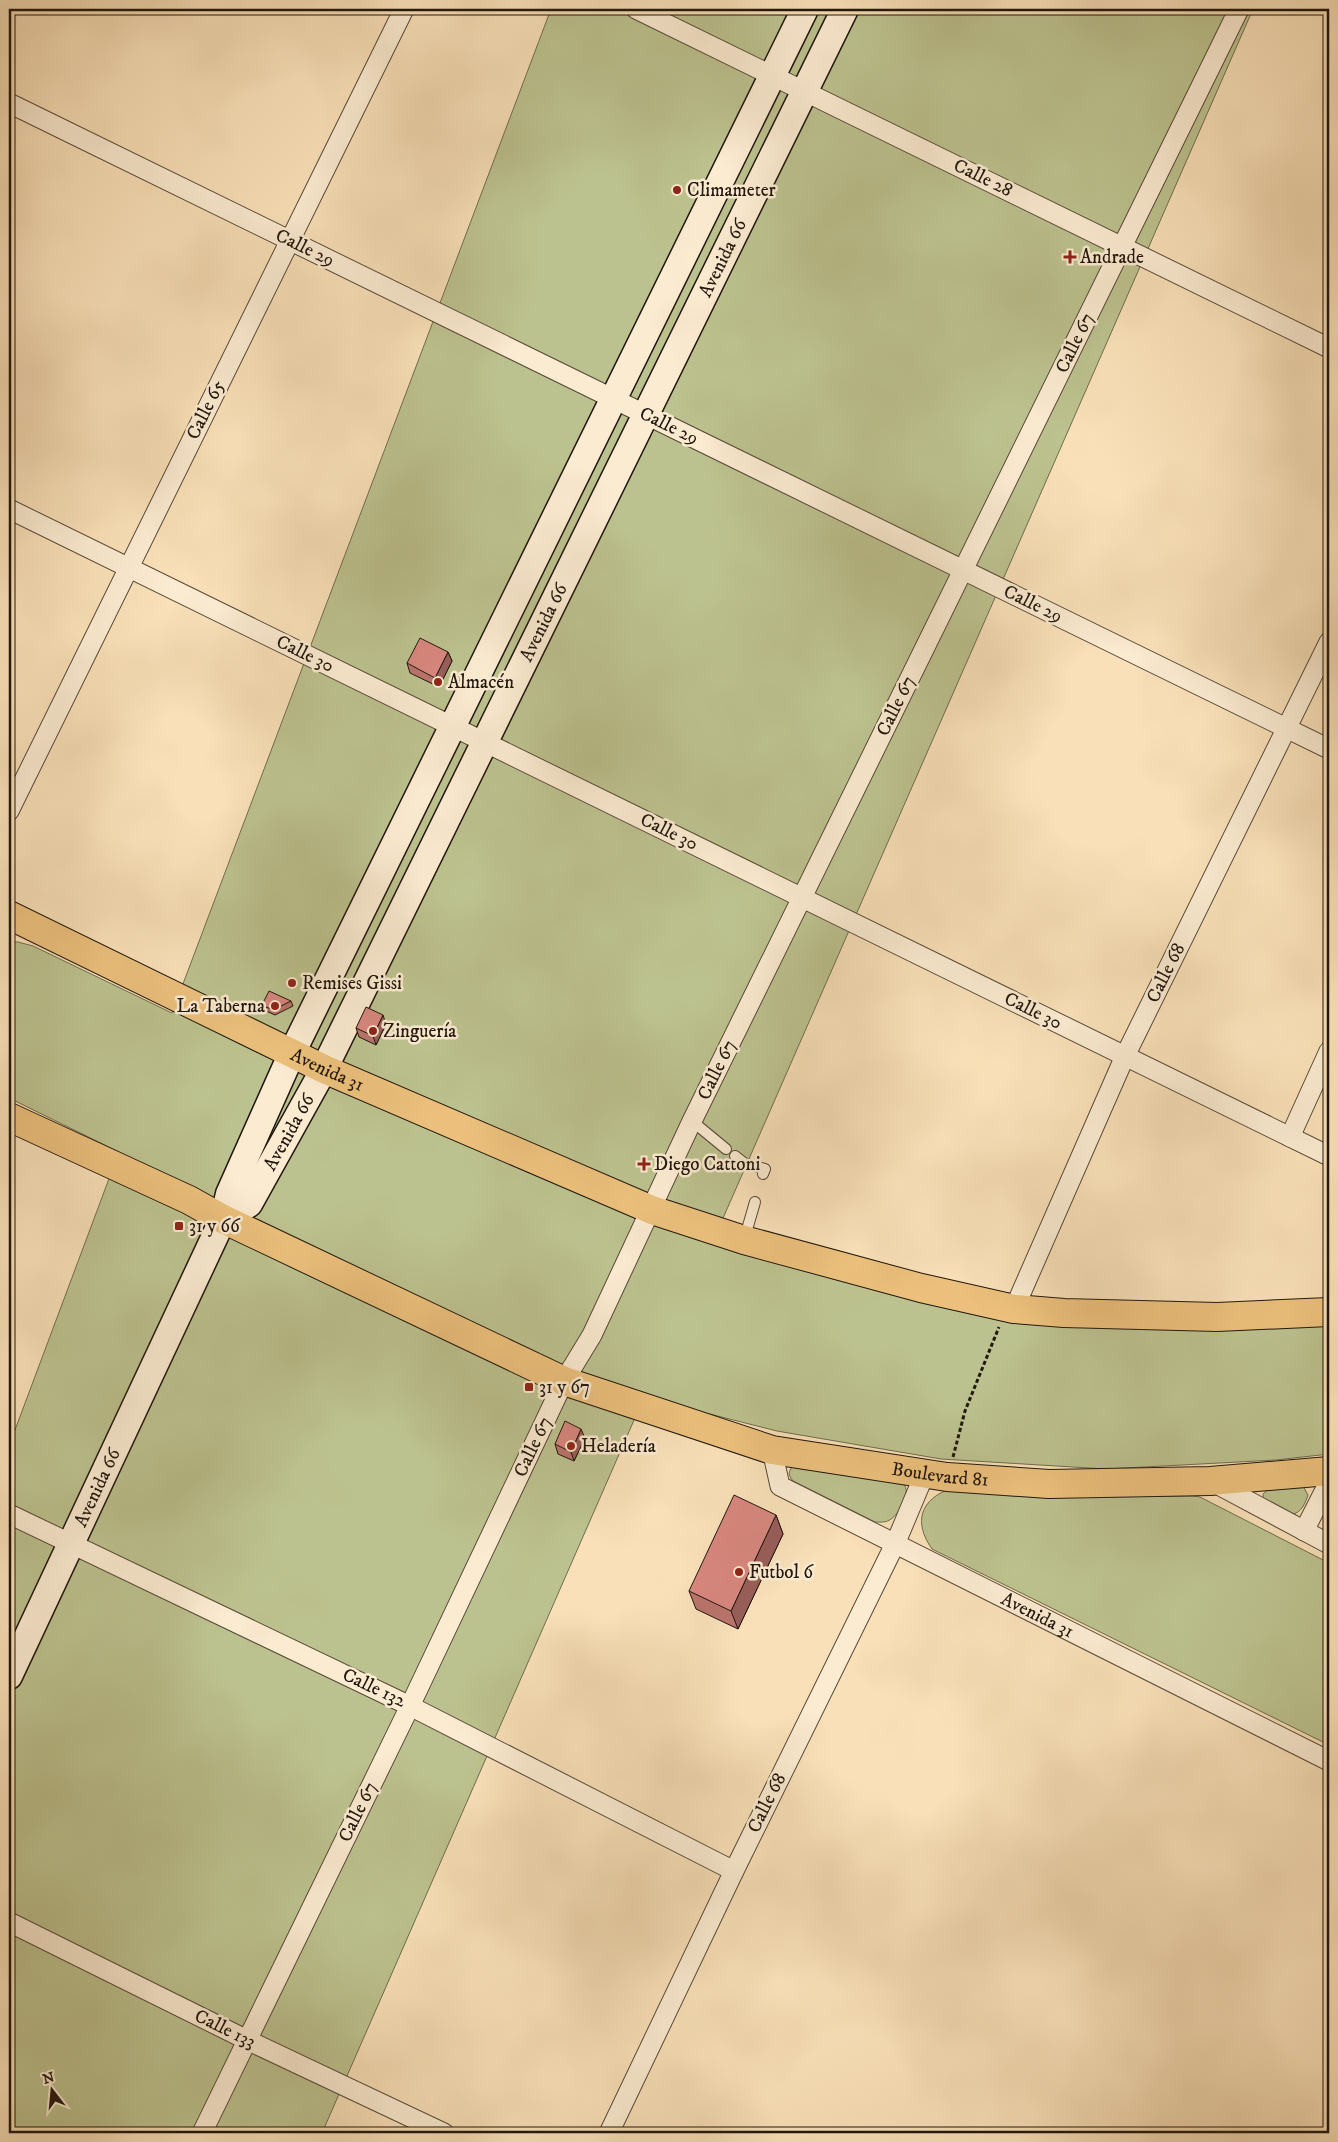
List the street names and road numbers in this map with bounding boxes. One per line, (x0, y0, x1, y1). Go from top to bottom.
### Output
street label: Calle 28 (950, 154, 1016, 202)
street label: Avenida 66 (694, 214, 752, 301)
street label: Calle 29 (272, 224, 338, 272)
street label: Calle 67 (1051, 309, 1099, 377)
street label: Calle 65 (182, 376, 230, 444)
street label: Calle 29 (636, 402, 702, 450)
street label: Avenida 66 (515, 579, 573, 665)
street label: Calle 29 (1000, 580, 1066, 628)
street label: Calle 30 (272, 630, 338, 678)
street label: Calle 67 (872, 672, 920, 740)
street label: Calle 30 (636, 808, 702, 856)
street label: Calle 68 (1142, 939, 1190, 1007)
street label: Calle 30 (1000, 987, 1066, 1035)
street label: Calle 67 (693, 1036, 741, 1104)
street label: Avenida 31 (287, 1043, 368, 1096)
street label: Avenida 66 (258, 1089, 320, 1175)
street label: Calle 67 (509, 1413, 557, 1481)
street label: Avenida 66 (69, 1444, 126, 1531)
street label: Boulevard 81 (890, 1457, 990, 1491)
street label: Avenida 31 (997, 1587, 1078, 1643)
street label: Calle 132 (339, 1663, 410, 1713)
street label: Calle 68 (743, 1769, 791, 1837)
street label: Calle 67 (334, 1778, 382, 1846)
street label: Calle 133 (191, 2004, 259, 2054)

